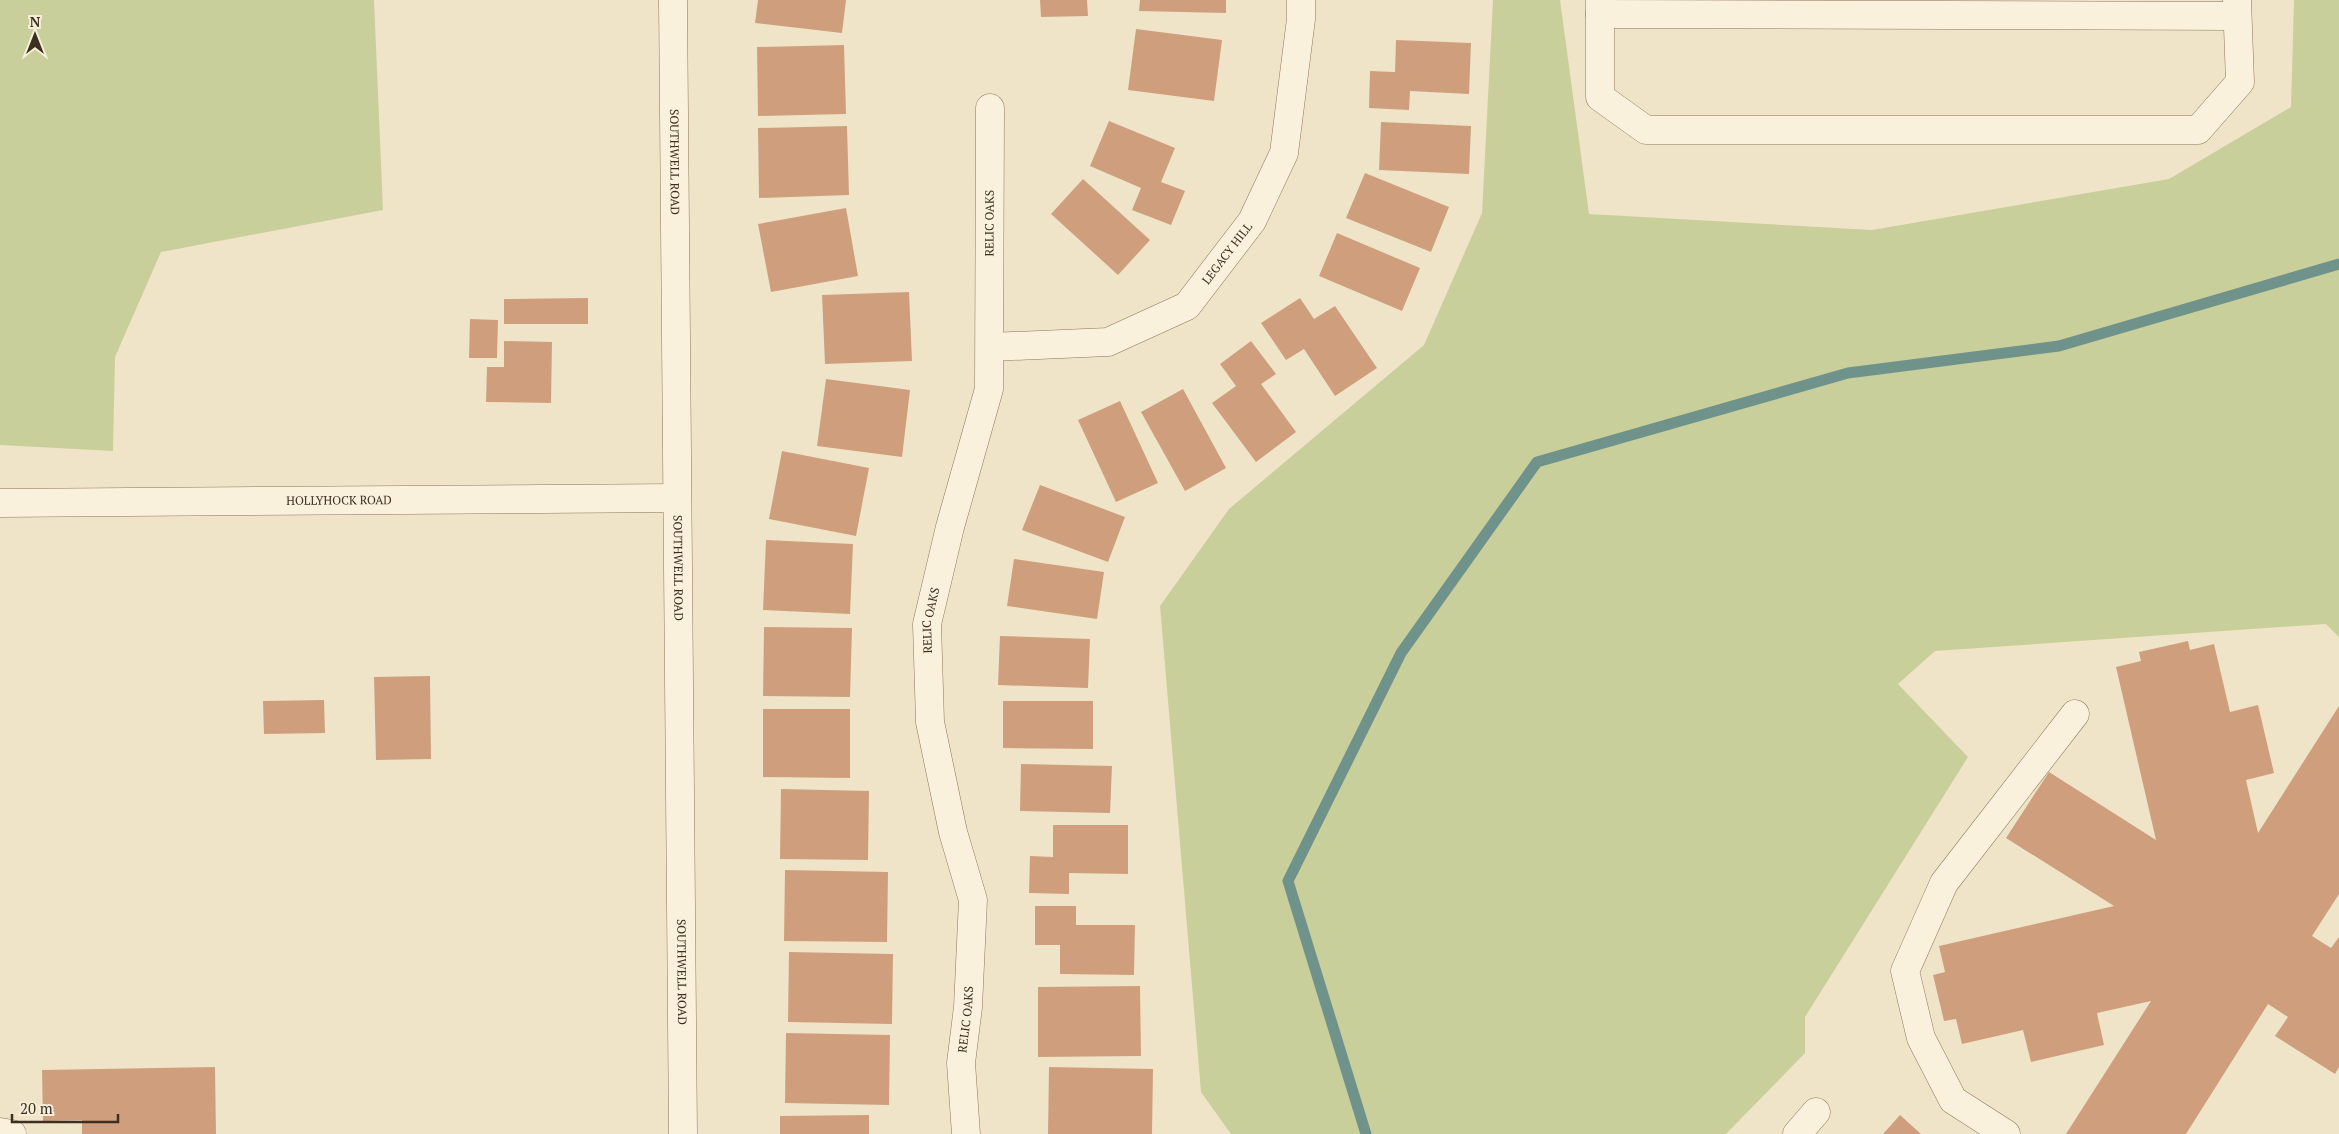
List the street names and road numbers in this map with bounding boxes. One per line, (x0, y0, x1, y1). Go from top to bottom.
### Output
street label: SOUTHWELL ROAD (667, 109, 683, 215)
street label: RELIC OAKS (981, 190, 997, 257)
street label: LEGACY HILL (1198, 219, 1255, 287)
street label: HOLLYHOCK ROAD (286, 492, 392, 508)
street label: SOUTHWELL ROAD (671, 515, 686, 621)
street label: RELIC OAKS (919, 586, 942, 654)
street label: SOUTHWELL ROAD (674, 919, 690, 1025)
street label: RELIC OAKS (954, 986, 976, 1054)

